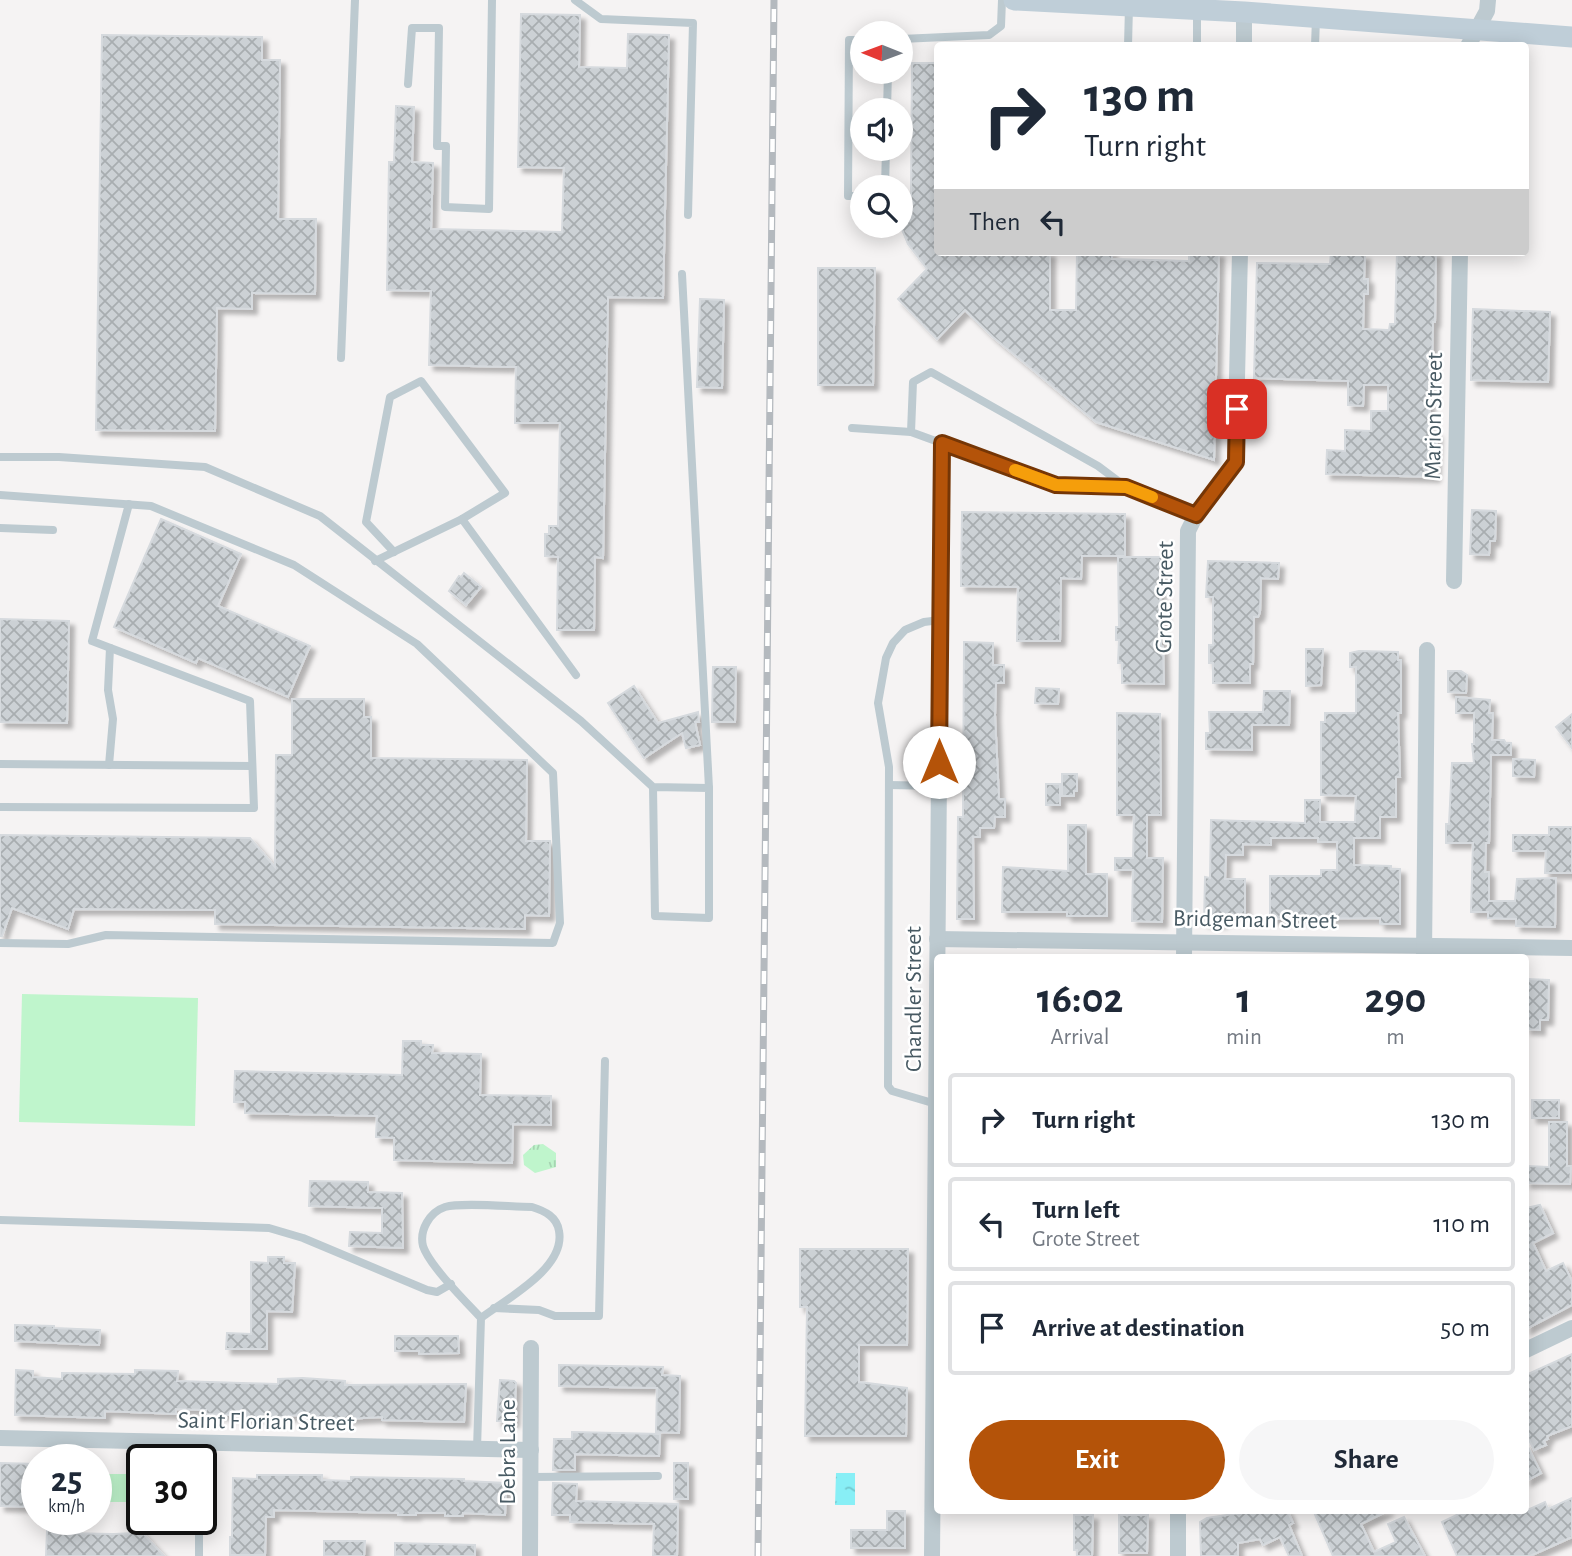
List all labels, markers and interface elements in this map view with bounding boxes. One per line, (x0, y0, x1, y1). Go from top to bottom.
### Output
north arrow (850, 21, 914, 84)
map controls (850, 21, 913, 238)
icon: right (969, 70, 1060, 161)
text: 130 m (1084, 72, 1195, 121)
button: sound (850, 98, 913, 161)
text: Turn right (1084, 130, 1206, 162)
button: search (850, 175, 913, 238)
icon: left (1034, 203, 1072, 241)
text: Then (969, 209, 1020, 235)
street label: Marion Street (1421, 352, 1447, 480)
pin (1207, 379, 1267, 439)
icon: arrive (1218, 390, 1256, 428)
street label: Grote Street (1152, 540, 1178, 653)
position arrow (902, 725, 976, 799)
street label: Bridgeman Street (1173, 907, 1338, 933)
street label: Chandler Street (902, 926, 926, 1072)
text: 16:02 (1037, 978, 1123, 1020)
text: 1 (1236, 978, 1251, 1020)
text: 290 (1364, 978, 1426, 1020)
text: Arrival (1050, 1026, 1110, 1049)
text: min (1226, 1026, 1262, 1049)
text: m (1386, 1026, 1405, 1049)
icon: right (973, 1101, 1011, 1139)
text: Turn right (1032, 1107, 1135, 1133)
text: 130 m (1432, 1107, 1490, 1133)
text: Turn left (1032, 1197, 1120, 1223)
icon: left (973, 1205, 1011, 1243)
text: 110 m (1433, 1211, 1490, 1237)
text: Grote Street (1032, 1228, 1140, 1251)
icon: arrive (973, 1309, 1011, 1347)
text: Arrive at destination (1032, 1315, 1245, 1341)
text: 50 m (1440, 1315, 1490, 1341)
street label: Debra Lane (496, 1399, 520, 1505)
street label: Saint Florian Street (177, 1408, 355, 1436)
button: Exit (969, 1420, 1225, 1500)
button: Share (1239, 1420, 1494, 1500)
speed limit sign: 30 (126, 1444, 217, 1535)
text: 25 (51, 1463, 82, 1498)
text: km/h (48, 1498, 85, 1516)

